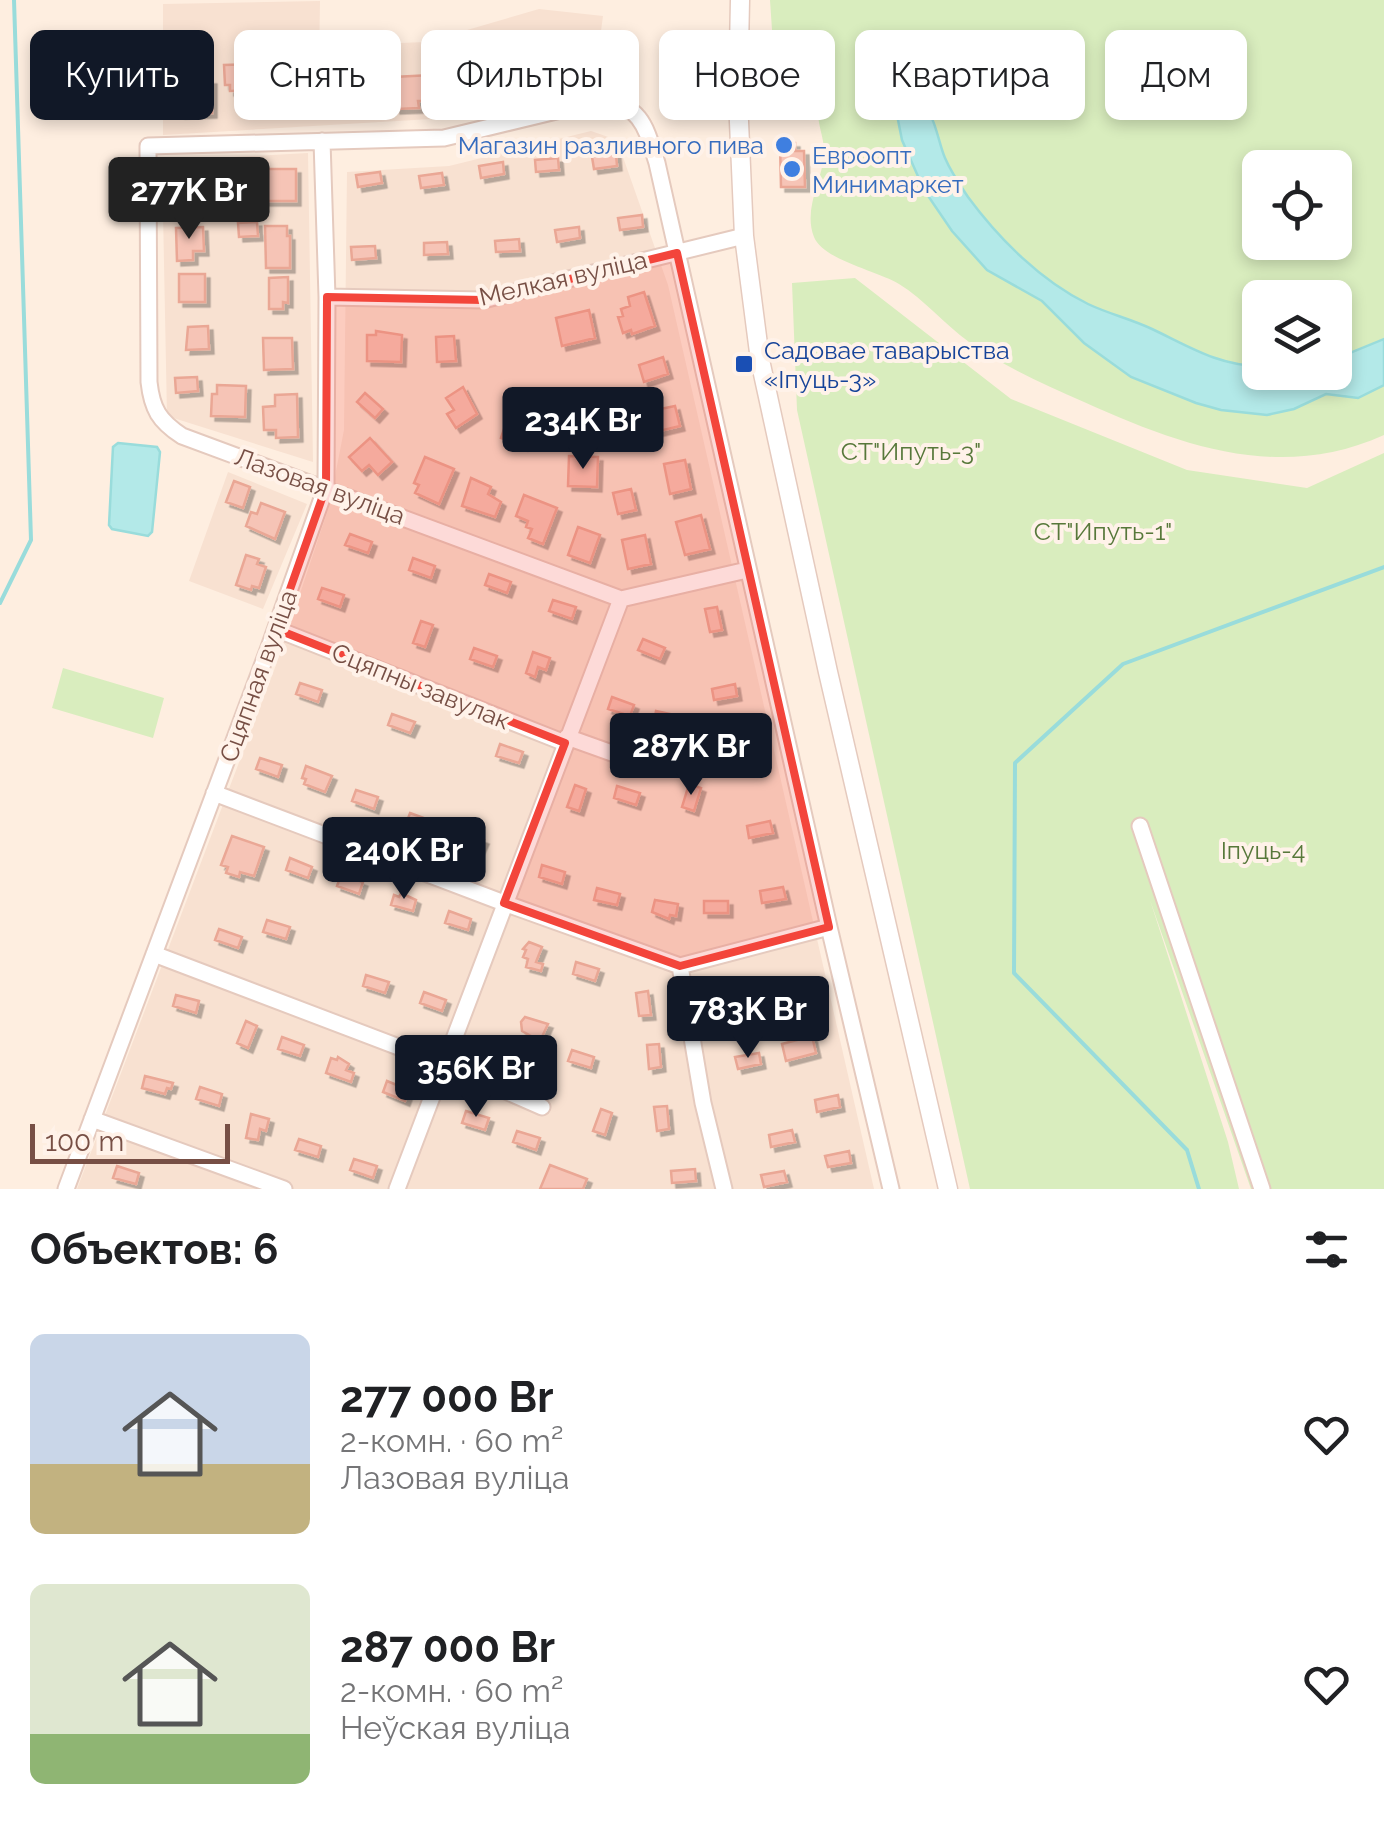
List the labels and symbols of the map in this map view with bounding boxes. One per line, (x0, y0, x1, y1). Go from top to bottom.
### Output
place label: Магазин разливного пива (458, 130, 764, 160)
marker: Магазин разливного пива (773, 134, 795, 156)
place label: Евроопт Минимаркет (812, 140, 964, 199)
pin: 277K Br (97, 157, 281, 242)
marker: Евроопт Минимаркет (781, 158, 803, 180)
street label: Мелкая вуліца (476, 244, 650, 312)
place label: Садовае таварыства «Іпуць-3» (764, 335, 1010, 394)
marker: Садовае таварыства «Іпуць-3» (733, 353, 755, 375)
pin: 234K Br (491, 387, 675, 472)
park label: СТ"Ипуть-3" (841, 436, 981, 466)
street label: Лазовая вуліца (231, 441, 409, 531)
park label: СТ"Ипуть-1" (1034, 516, 1172, 546)
street label: Сцяпная вуліца (213, 586, 303, 766)
street label: Сцяпны завулак (327, 637, 515, 735)
pin: 287K Br (599, 713, 783, 798)
pin: 240K Br (312, 817, 496, 902)
park label: Іпуць-4 (1221, 835, 1305, 865)
pin: 783K Br (656, 976, 840, 1061)
pin: 356K Br (384, 1035, 568, 1120)
scale bar (30, 1119, 230, 1164)

